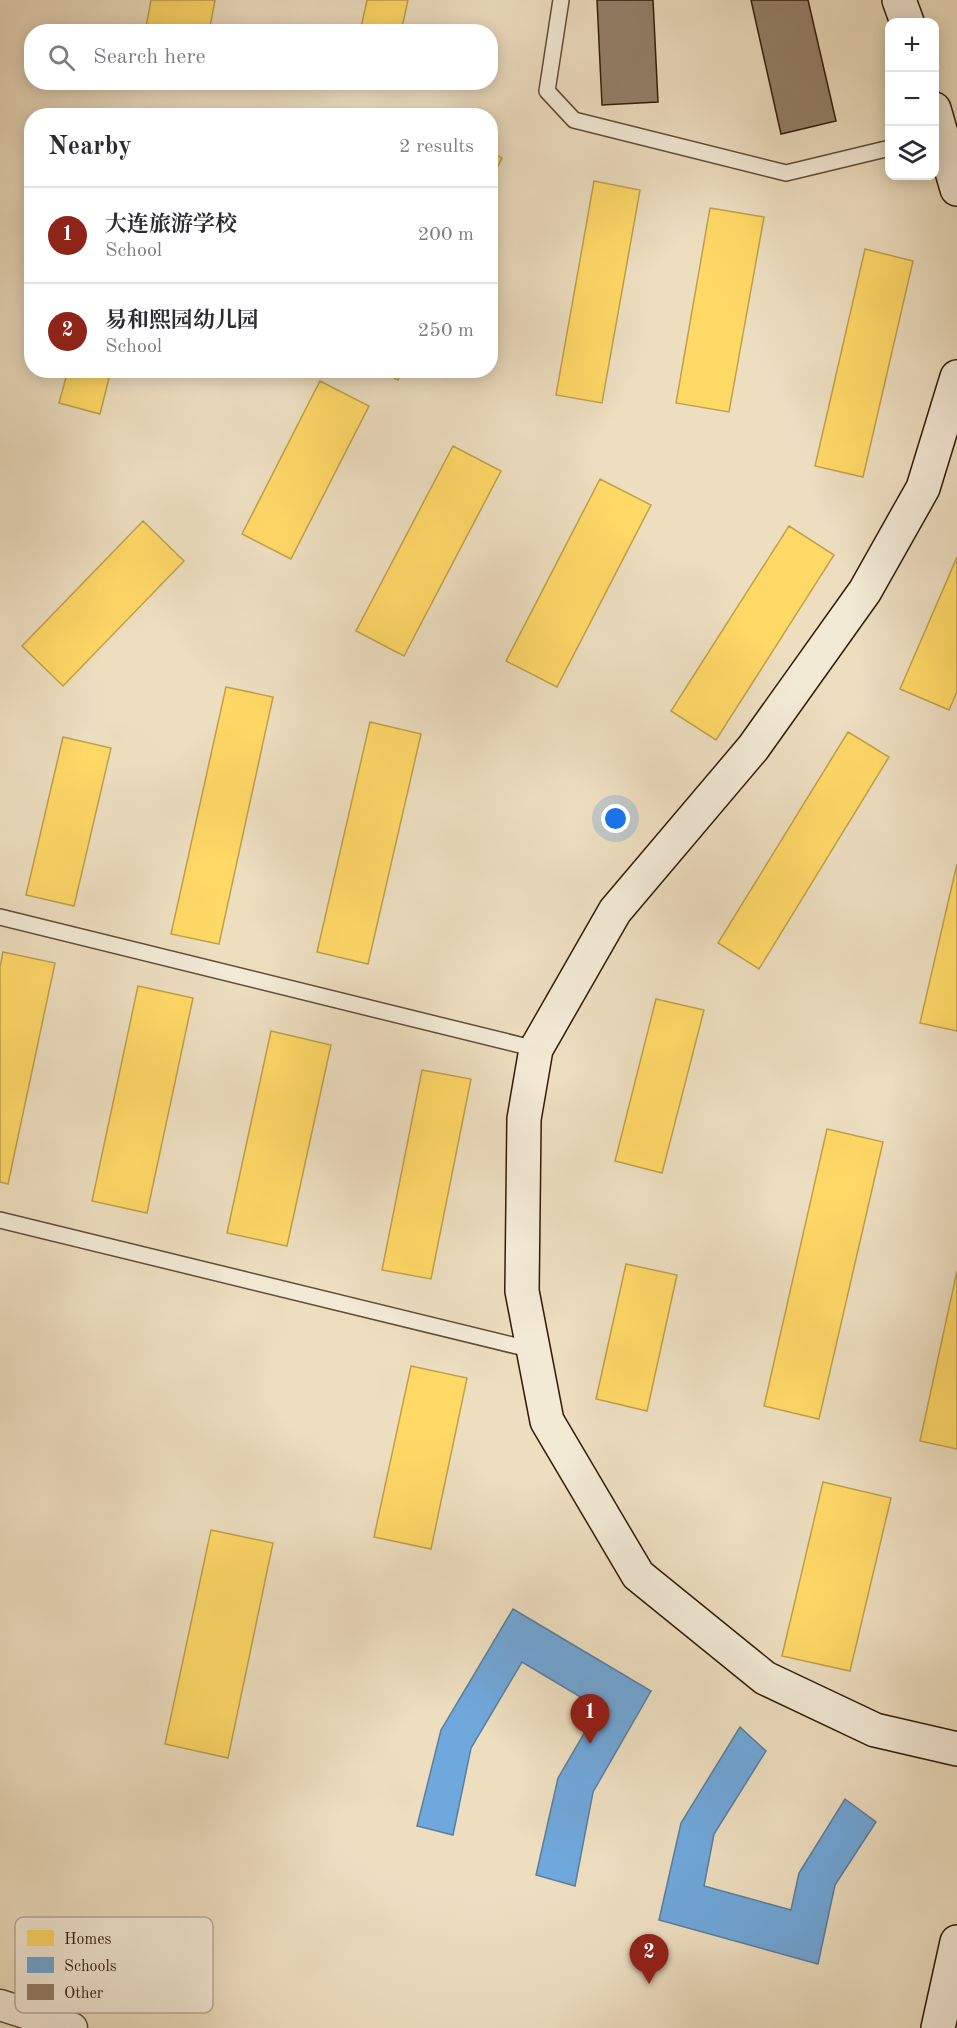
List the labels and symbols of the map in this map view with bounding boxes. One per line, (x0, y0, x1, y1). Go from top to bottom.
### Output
your location (601, 804, 630, 833)
pin: 1 (570, 1694, 610, 1744)
legend (15, 1917, 213, 2013)
text: Homes (64, 1932, 112, 1948)
pin: 2 (630, 1934, 668, 1984)
text: Schools (64, 1959, 117, 1975)
text: Other (64, 1986, 104, 2002)

